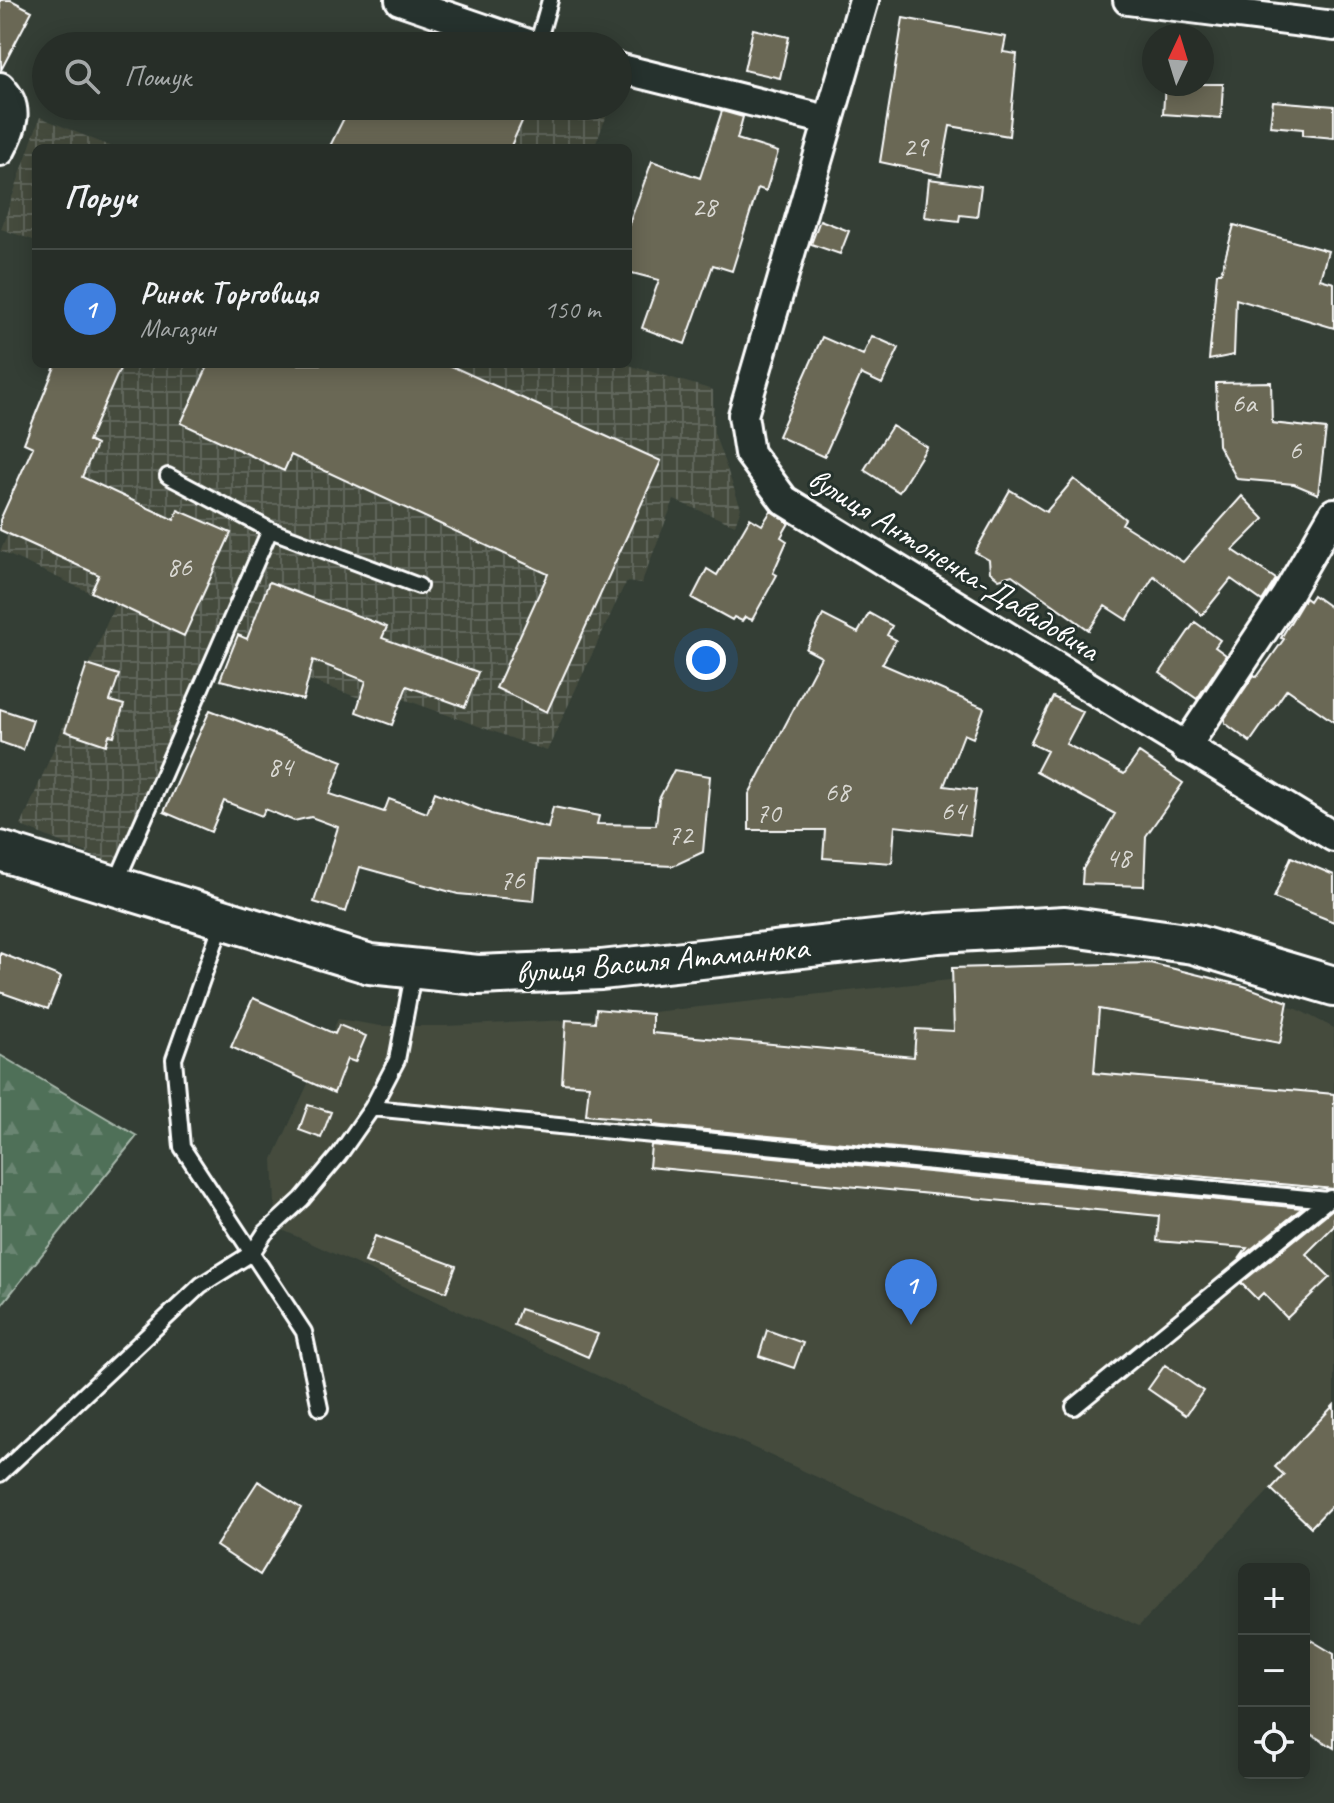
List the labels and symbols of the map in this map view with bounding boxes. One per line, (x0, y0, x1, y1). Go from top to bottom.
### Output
north arrow (1142, 24, 1214, 96)
house number: 29 (902, 129, 930, 164)
house number: 28 (691, 189, 719, 224)
house number: 6а (1232, 385, 1258, 420)
house number: 6 (1289, 432, 1303, 467)
street label: вулиця Антоненка-Давидовича (801, 458, 1109, 671)
house number: 86 (166, 549, 193, 584)
your location (686, 640, 726, 680)
house number: 84 (267, 749, 295, 784)
house number: 68 (824, 774, 852, 809)
house number: 64 (940, 793, 968, 828)
house number: 70 (755, 795, 783, 830)
house number: 72 (667, 817, 695, 852)
house number: 48 (1105, 840, 1133, 875)
house number: 76 (499, 862, 526, 897)
street label: вулиця Василя Атаманюка (514, 927, 812, 993)
pin: 1 (885, 1259, 937, 1325)

